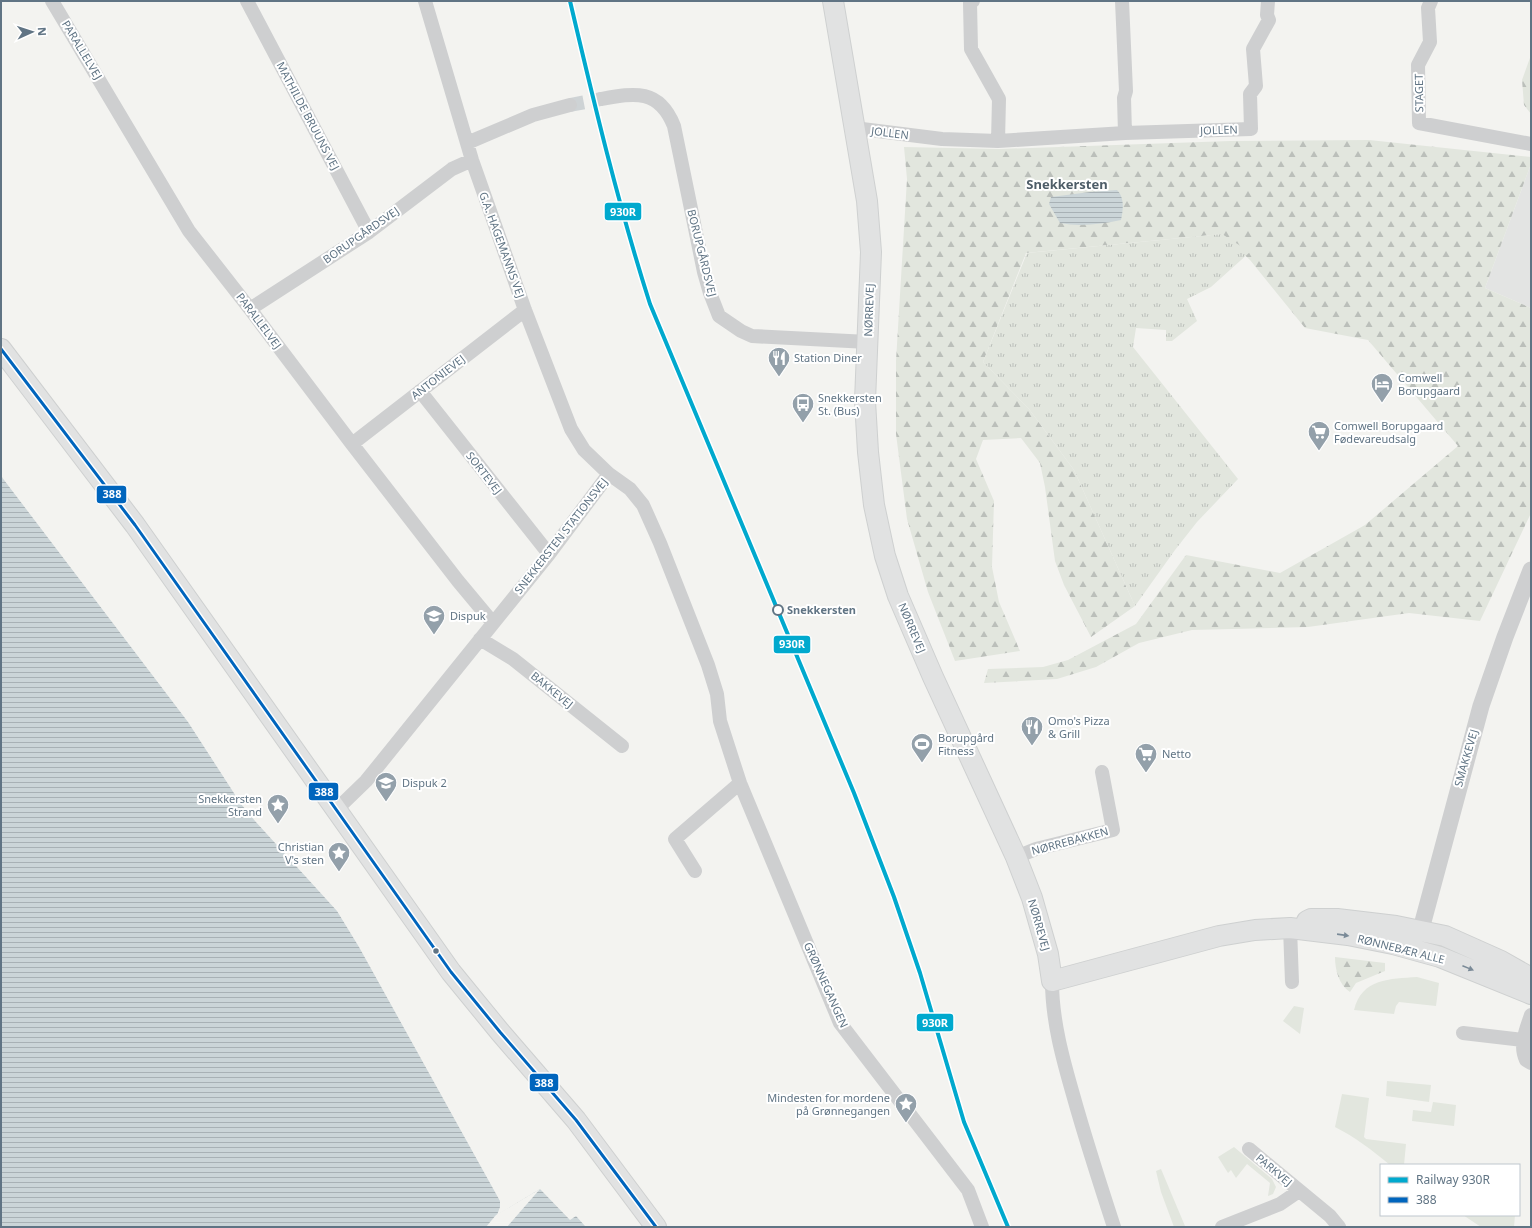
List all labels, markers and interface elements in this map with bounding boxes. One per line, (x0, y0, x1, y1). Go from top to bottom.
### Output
north arrow (12, 12, 52, 52)
street label: PARALLELVEJ (59, 17, 106, 82)
text: N (35, 27, 50, 36)
street label: MATHILDE BRUUNS VEJ (273, 59, 343, 173)
street label: STAGET (1411, 74, 1426, 112)
street label: JOLLEN (1199, 121, 1238, 138)
street label: JOLLEN (869, 123, 910, 142)
district label: Snekkersten (1026, 175, 1108, 193)
street label: G.A. HAGEMANNS VEJ (476, 190, 529, 300)
line badge: 930R (604, 202, 642, 221)
street label: BORUPGÅRDSVEJ (320, 203, 402, 266)
text: 930R (610, 204, 637, 219)
street label: BORUPGÅRDSVEJ (684, 208, 721, 298)
street label: NØRREVEJ (860, 283, 877, 337)
street label: PARALLELVEJ (233, 290, 285, 352)
restaurant icon: Station Diner (766, 345, 792, 378)
place label: Station Diner (794, 350, 862, 365)
street label: ANTONIEVEJ (408, 351, 468, 402)
place label: Comwell Borupgaard (1398, 370, 1460, 398)
hotel icon: Comwell Borupgaard (1369, 371, 1395, 404)
place label: Snekkersten St. (Bus) (818, 390, 882, 418)
bus stop icon: Snekkersten St. (Bus) (790, 391, 816, 424)
place label: Comwell Borupgaard Fødevareudsalg (1334, 418, 1443, 446)
supermarket icon: Comwell Borupgaard Fødevareudsalg (1306, 419, 1332, 452)
street label: SORTEVEJ (463, 448, 506, 497)
street label: SNEKKERSTEN STATIONSVEJ (511, 475, 611, 597)
line badge: 388 (96, 485, 127, 504)
text: 388 (103, 486, 121, 501)
street label: NØRREVEJ (895, 600, 930, 655)
place label: Snekkersten (787, 602, 856, 617)
school or university icon: Dispuk (421, 603, 447, 636)
marker: Snekkersten (772, 604, 784, 616)
place label: Dispuk (450, 608, 486, 623)
line badge: 930R (773, 635, 811, 654)
text: 930R (779, 636, 806, 651)
street label: BAKKEVEJ (528, 668, 577, 711)
place label: Omo's Pizza & Grill (1048, 713, 1110, 741)
restaurant icon: Omo's Pizza & Grill (1019, 714, 1045, 747)
street label: SMAKKEVEJ (1450, 727, 1481, 788)
place label: Borupgård Fitness (938, 730, 994, 758)
sports icon: Borupgård Fitness (909, 731, 935, 764)
supermarket icon: Netto (1133, 741, 1159, 774)
place label: Netto (1162, 746, 1192, 761)
school or university icon: Dispuk 2 (373, 770, 399, 803)
place label: Dispuk 2 (402, 775, 447, 790)
line badge: 388 (308, 782, 339, 801)
text: 388 (315, 784, 333, 799)
place label: Snekkersten Strand (198, 791, 262, 819)
place icon: Snekkersten Strand (265, 792, 291, 825)
street label: NØRREBAKKEN (1030, 823, 1110, 858)
place label: Christian V's sten (278, 839, 324, 867)
place icon: Christian V's sten (326, 840, 352, 873)
street label: NØRREVEJ (1025, 897, 1054, 952)
street label: RØNNEBÆR ALLE (1356, 930, 1446, 967)
one-way arrow (1337, 932, 1349, 938)
street label: GRØNNEGANGEN (801, 940, 852, 1030)
unlabelled marker (431, 946, 441, 956)
one-way arrow (1462, 966, 1474, 972)
line badge: 930R (916, 1013, 954, 1032)
text: 930R (922, 1015, 949, 1030)
line badge: 388 (529, 1073, 559, 1092)
text: 388 (535, 1075, 553, 1090)
place label: Mindesten for mordene på Grønnegangen (767, 1090, 890, 1118)
place icon: Mindesten for mordene på Grønnegangen (893, 1091, 919, 1124)
street label: PARKVEJ (1253, 1150, 1296, 1189)
legend (1380, 1164, 1520, 1216)
text: Railway 930R (1416, 1171, 1490, 1188)
text: 388 (1416, 1191, 1437, 1208)

